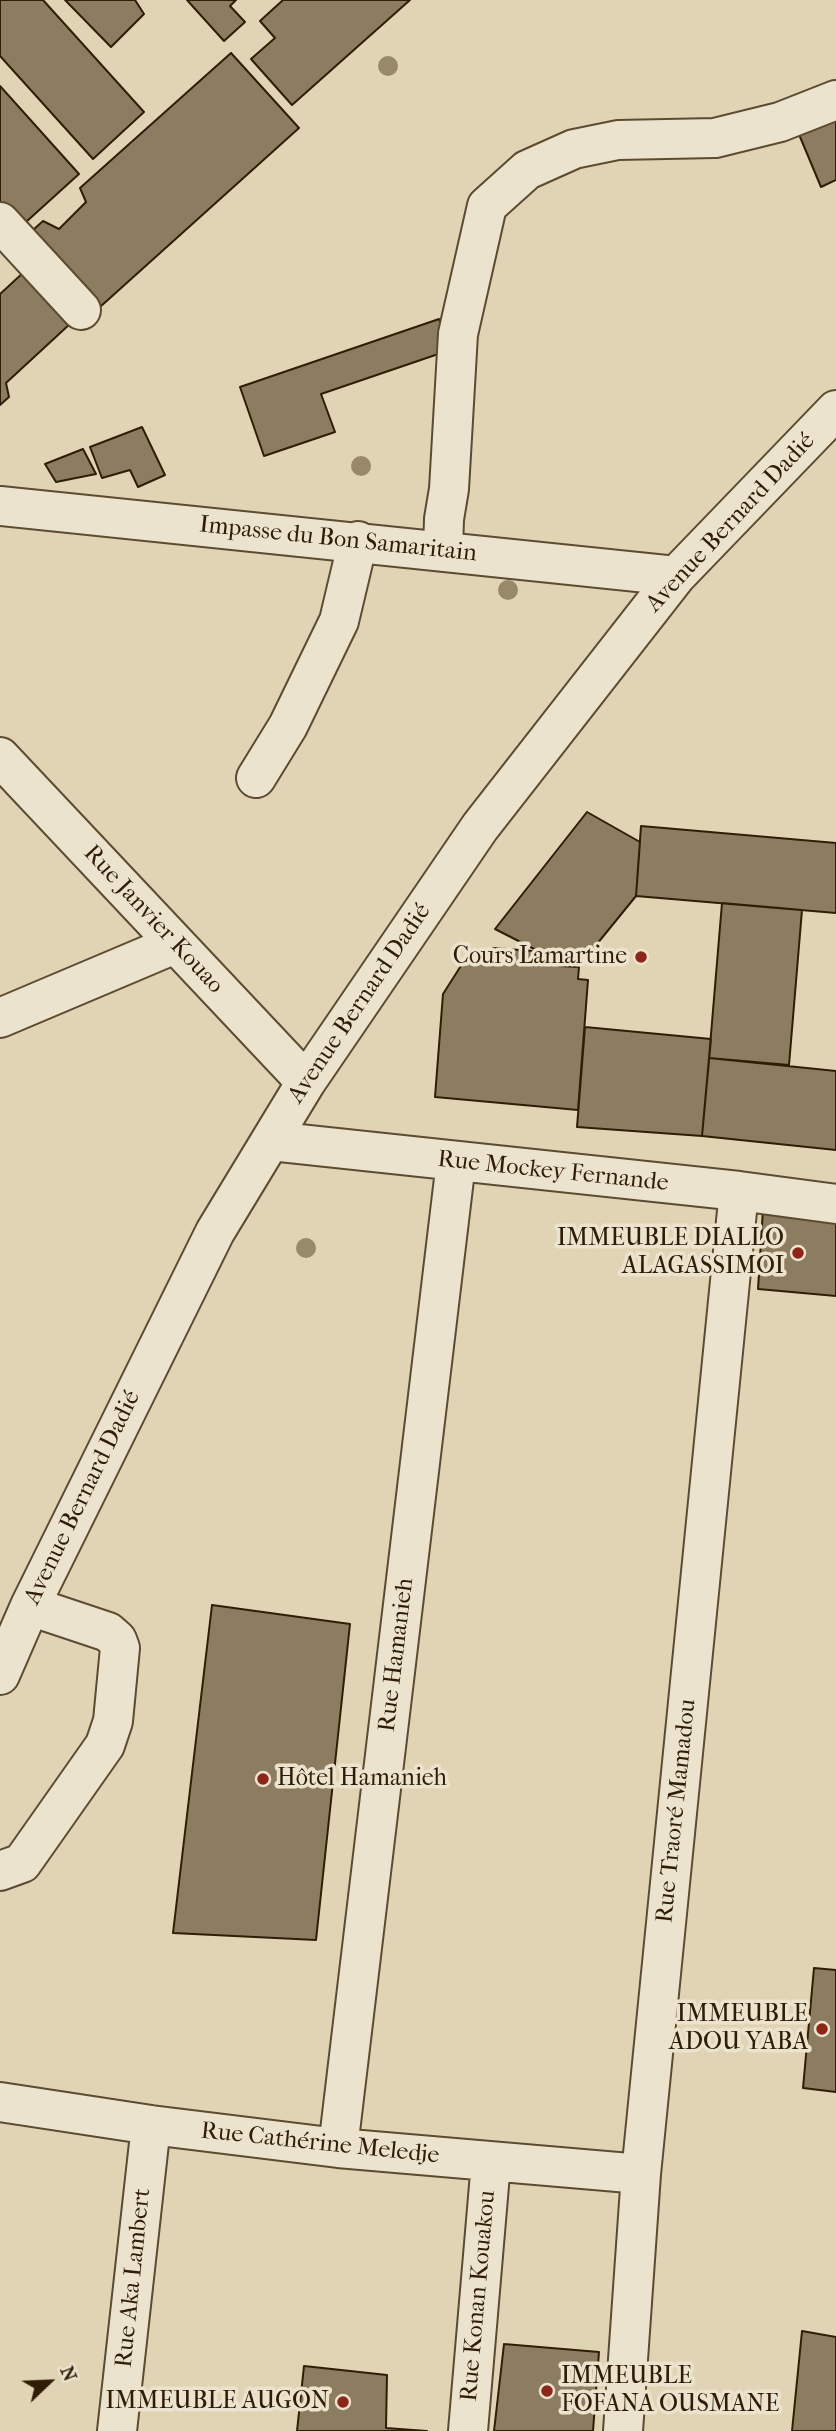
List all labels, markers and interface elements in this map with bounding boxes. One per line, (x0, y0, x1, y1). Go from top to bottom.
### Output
street label: Avenue Bernard Dadié (640, 427, 822, 619)
street label: Impasse du Bon Samaritain (198, 511, 478, 569)
street label: Rue Janvier Kouao (77, 840, 229, 1000)
street label: Avenue Bernard Dadié (282, 899, 438, 1109)
place label: Cours Lamartine (453, 943, 627, 971)
marker: Cours Lamartine (633, 949, 649, 965)
street label: Rue Mockey Fernande (436, 1146, 670, 1198)
place label: IMMEUBLE DIALLO ALAGASSIMOI (557, 1225, 784, 1281)
marker: IMMEUBLE DIALLO ALAGASSIMOI (790, 1245, 806, 1261)
street label: Avenue Bernard Dadié (19, 1386, 147, 1610)
street label: Rue Hamanieh (373, 1576, 421, 1734)
street label: Rue Traoré Mamadou (651, 1698, 703, 1924)
place label: Hôtel Hamanieh (277, 1765, 447, 1793)
marker: Hôtel Hamanieh (255, 1771, 271, 1787)
place label: IMMEUBLE ADOU YABA (669, 2001, 808, 2057)
marker: IMMEUBLE ADOU YABA (814, 2021, 830, 2037)
street label: Rue Cathérine Meledje (199, 2117, 441, 2171)
street label: Rue Aka Lambert (110, 2187, 158, 2369)
street label: Rue Konan Kouakou (455, 2189, 503, 2403)
north arrow (14, 2347, 84, 2417)
text: N (55, 2363, 81, 2385)
place label: IMMEUBLE FOFANA OUSMANE (561, 2363, 779, 2419)
marker: IMMEUBLE FOFANA OUSMANE (539, 2383, 555, 2399)
place label: IMMEUBLE AUGON (105, 2388, 329, 2416)
marker: IMMEUBLE AUGON (335, 2394, 351, 2410)

